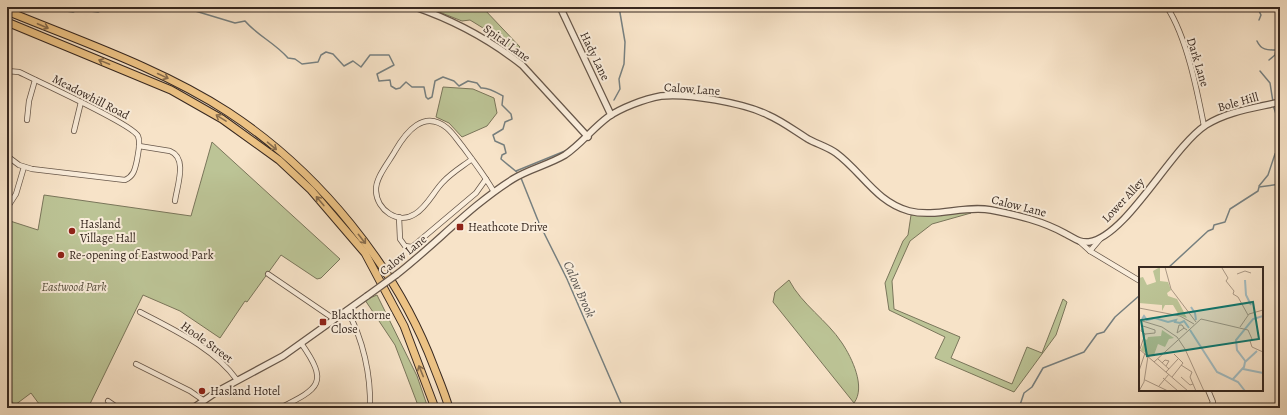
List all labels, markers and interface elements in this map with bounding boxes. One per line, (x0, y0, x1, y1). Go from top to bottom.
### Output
street label: Spital Lane (480, 20, 534, 66)
one-way arrow (36, 22, 48, 30)
street label: Hady Lane (576, 29, 614, 83)
street label: Dark Lane (1183, 35, 1213, 89)
one-way arrow (98, 58, 110, 65)
street label: Meadowhill Road (50, 71, 133, 124)
one-way arrow (156, 73, 168, 80)
street label: Calow Lane (663, 79, 721, 99)
street label: Bole Hill (1216, 89, 1260, 115)
one-way arrow (215, 114, 227, 122)
one-way arrow (267, 141, 277, 150)
street label: Lower Alley (1098, 174, 1148, 226)
street label: Calow Lane (990, 191, 1048, 221)
one-way arrow (316, 196, 325, 206)
place label: Hasland Village Hall (79, 216, 136, 246)
place label: Heathcote Drive (468, 219, 548, 235)
marker: Heathcote Drive (455, 222, 465, 232)
marker: Hasland Village Hall (67, 226, 77, 236)
street label: Calow Lane (376, 231, 430, 279)
one-way arrow (358, 234, 366, 245)
place label: Re-opening of Eastwood Park (69, 247, 214, 263)
marker: Re-opening of Eastwood Park (56, 250, 66, 260)
water label: Calow Brook (559, 258, 600, 320)
inset map (1139, 267, 1263, 391)
park label: Eastwood Park (41, 279, 107, 295)
place label: Blackthorne Close (331, 307, 391, 337)
marker: Blackthorne Close (318, 317, 328, 327)
street label: Hoole Street (178, 318, 236, 366)
one-way arrow (417, 366, 425, 378)
place label: Hasland Hotel (210, 383, 280, 399)
marker: Hasland Hotel (197, 386, 207, 396)

